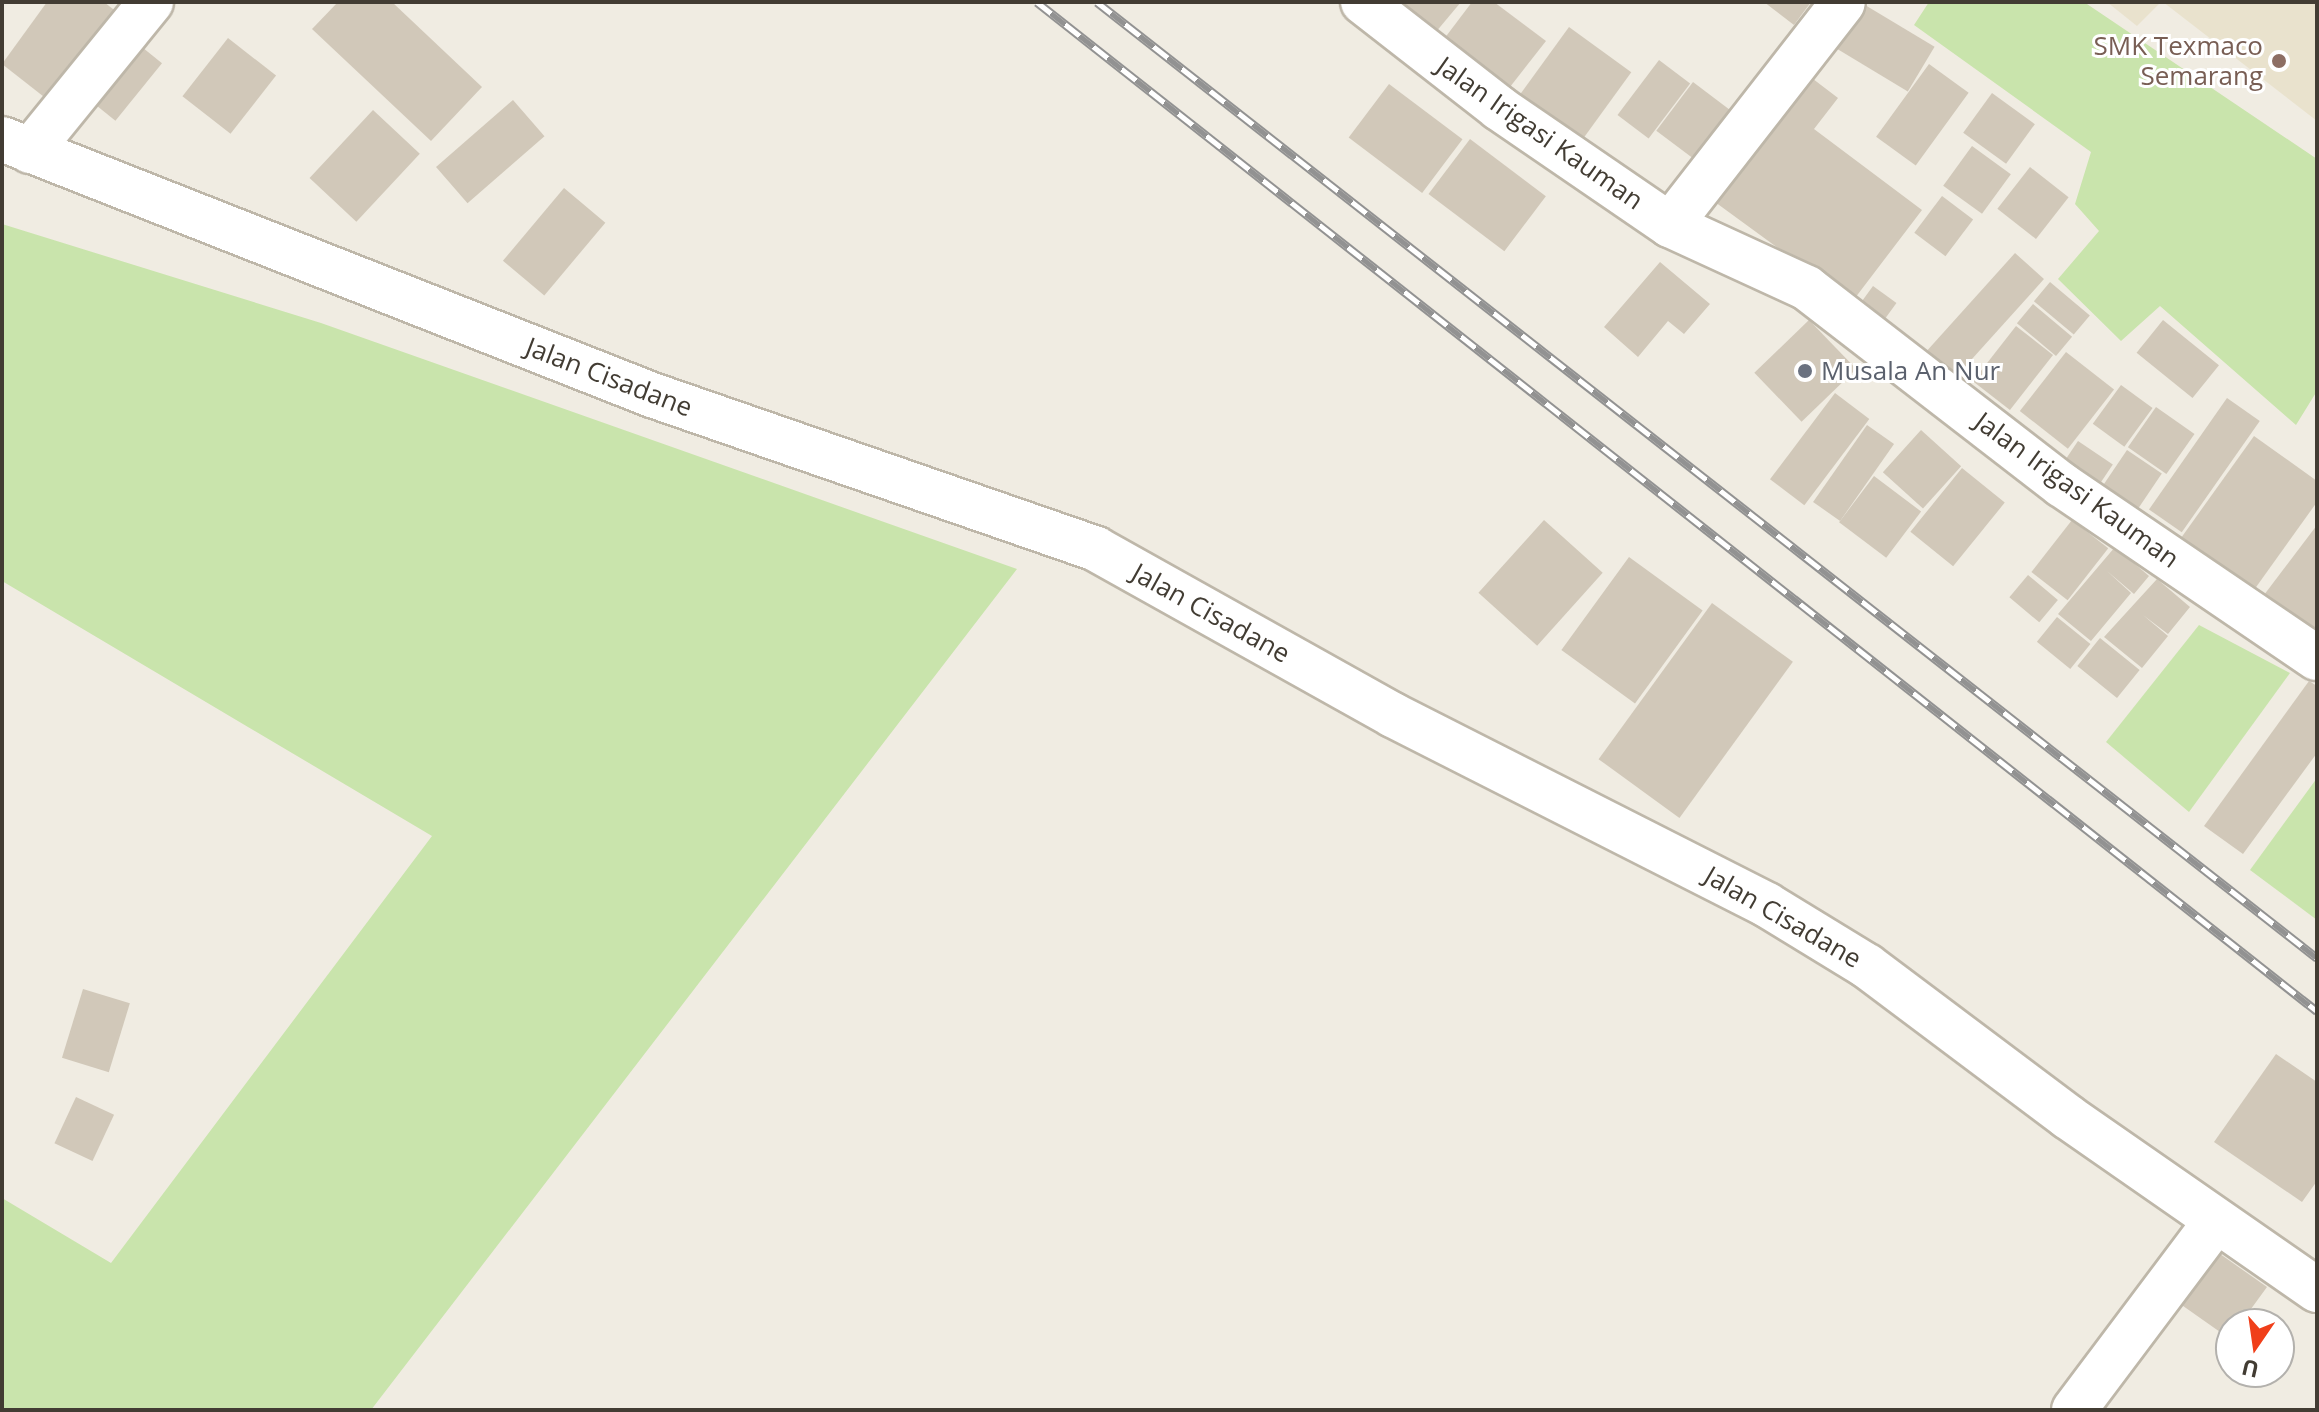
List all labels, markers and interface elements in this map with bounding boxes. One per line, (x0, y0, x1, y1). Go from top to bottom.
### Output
place label: SMK Texmaco Semarang (2094, 30, 2263, 92)
street label: Jalan Irigasi Kauman (1431, 50, 1649, 216)
marker: SMK Texmaco Semarang (2270, 52, 2288, 70)
street label: Jalan Cisadane (521, 331, 697, 423)
place label: Musala An Nur (1821, 355, 2000, 387)
marker: Musala An Nur (1796, 362, 1814, 380)
street label: Jalan Irigasi Kauman (1969, 405, 2185, 575)
street label: Jalan Cisadane (1127, 557, 1295, 669)
street label: Jalan Cisadane (1699, 860, 1867, 974)
north arrow (2215, 1308, 2295, 1388)
text: U (2239, 1353, 2262, 1386)

